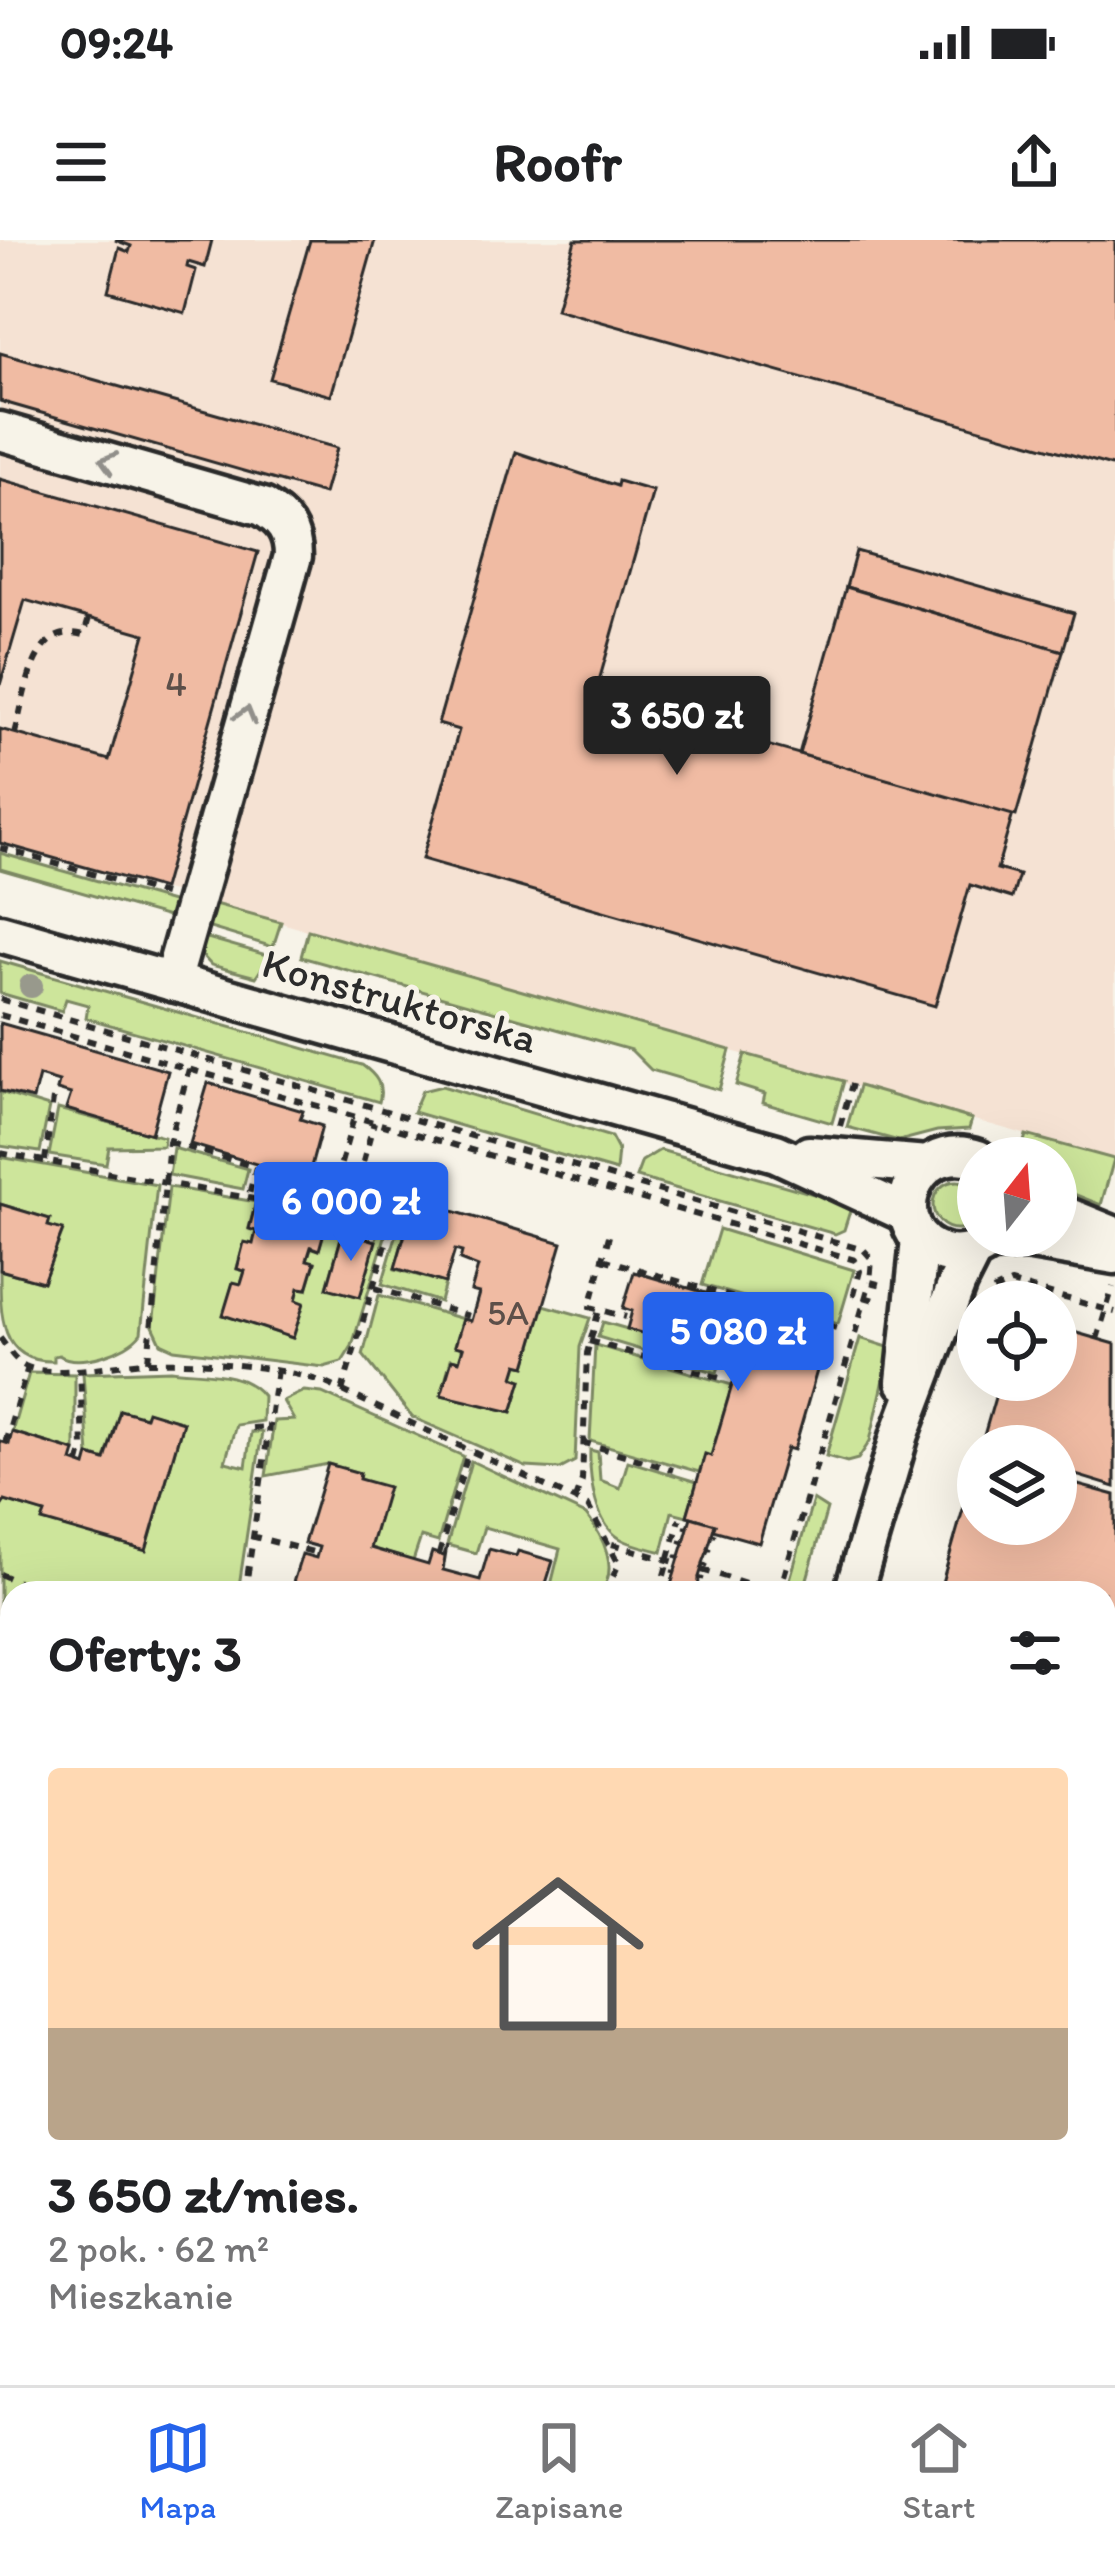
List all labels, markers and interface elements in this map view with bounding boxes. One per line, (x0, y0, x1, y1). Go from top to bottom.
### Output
text: 09:24 (60, 15, 173, 69)
icon: menu (48, 129, 114, 195)
icon: share (1001, 129, 1067, 195)
text: Roofr (493, 130, 622, 195)
one-way arrow (98, 451, 119, 476)
house number: 4 (165, 662, 187, 705)
pin: 3 650 zł (553, 676, 801, 778)
text: 3 650 zł (610, 691, 744, 738)
one-way arrow (232, 705, 257, 726)
street label: Konstruktorska (257, 937, 543, 1064)
north arrow (957, 1137, 1077, 1257)
map controls (957, 1137, 1077, 1545)
pin: 6 000 zł (227, 1162, 475, 1264)
text: 6 000 zł (281, 1177, 421, 1224)
button: locate (957, 1281, 1077, 1401)
house number: 5A (487, 1291, 529, 1334)
pin: 5 080 zł (614, 1292, 862, 1394)
text: 5 080 zł (670, 1307, 806, 1354)
button: layers (957, 1425, 1077, 1545)
icon: filters (1002, 1620, 1068, 1686)
text: Oferty: 3 (48, 1623, 242, 1684)
icon: home (450, 1846, 666, 2062)
text: 3 650 zł/mies. (48, 2164, 359, 2225)
text: 2 pok. · 62 m² (48, 2225, 269, 2272)
text: Mieszkanie (48, 2272, 233, 2319)
tab: Mapa (140, 2415, 216, 2526)
tab: Zapisane (495, 2415, 623, 2526)
tab: Start (902, 2415, 975, 2526)

